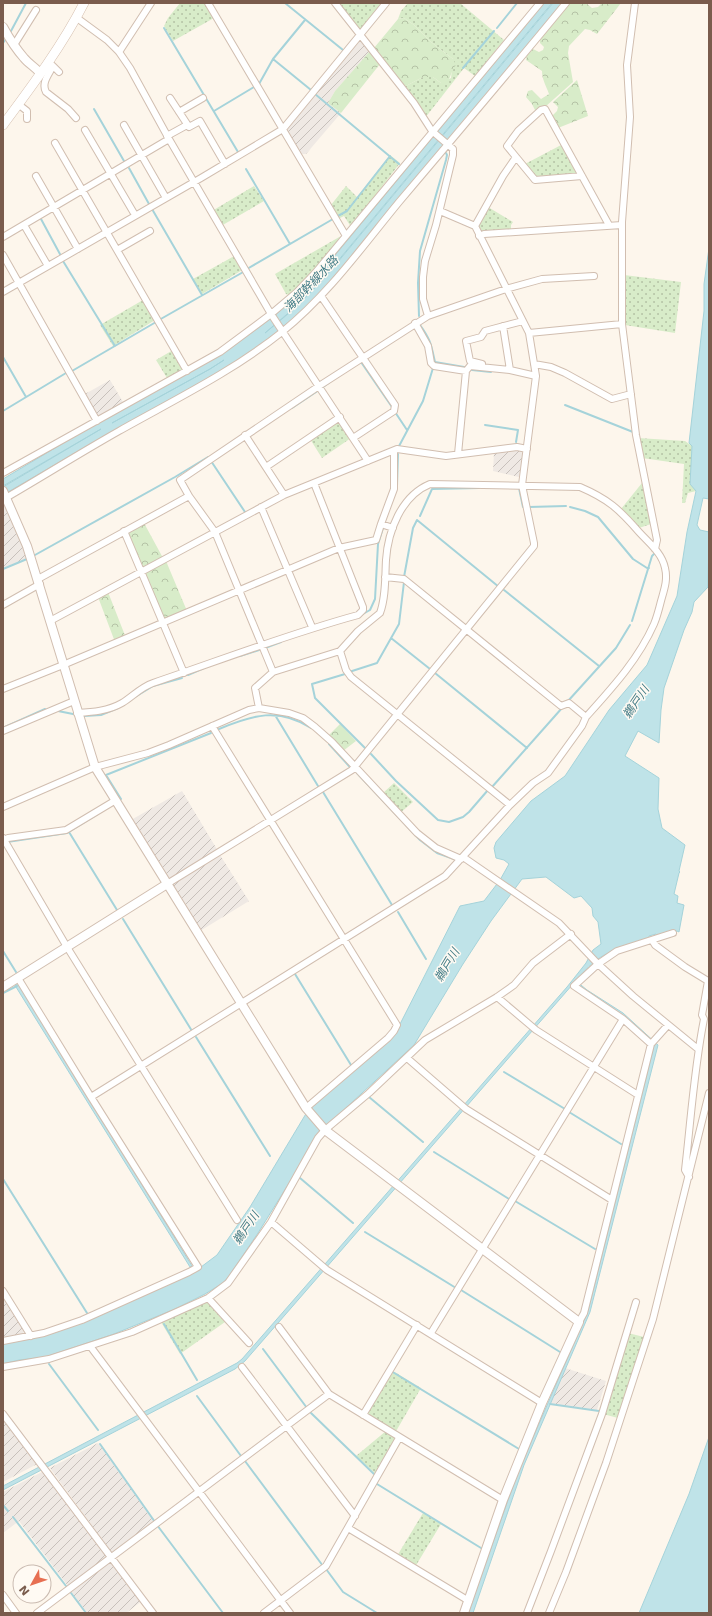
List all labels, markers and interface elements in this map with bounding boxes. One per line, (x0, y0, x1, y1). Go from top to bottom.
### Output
water label: 海部幹線水路 (281, 253, 342, 315)
water label: 鵜戸川 (620, 682, 653, 721)
water label: 鵜戸川 (432, 944, 463, 984)
water label: 鵜戸川 (230, 1208, 263, 1247)
north arrow (12, 1564, 52, 1604)
text: N (17, 1582, 33, 1598)

